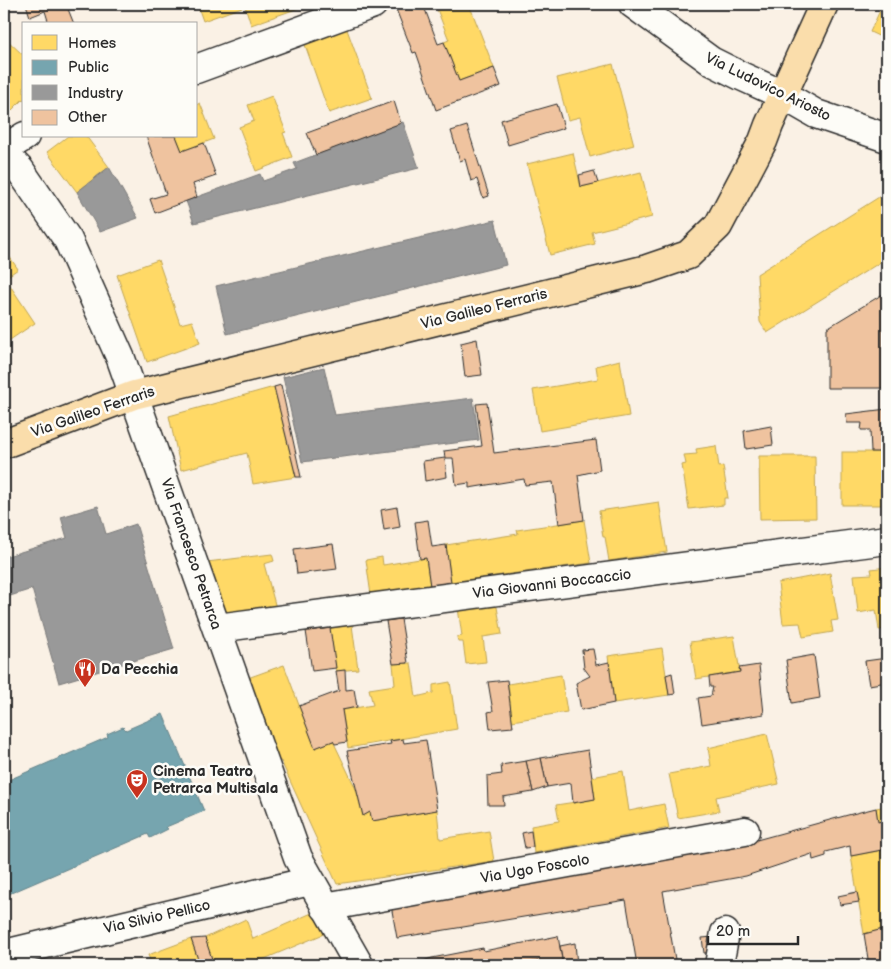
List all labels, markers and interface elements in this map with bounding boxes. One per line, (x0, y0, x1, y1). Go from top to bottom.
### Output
legend (22, 22, 198, 138)
text: Homes (68, 34, 117, 53)
street label: Via Ludovico Ariosto (702, 48, 834, 126)
text: Public (68, 58, 109, 77)
text: Industry (68, 84, 123, 103)
text: Other (68, 108, 107, 127)
street label: Via Galileo Ferraris (419, 284, 550, 334)
street label: Via Galileo Ferraris (29, 382, 158, 442)
street label: Via Francesco Petrarca (156, 476, 226, 632)
street label: Via Giovanni Boccaccio (472, 565, 632, 603)
restaurant icon: Da Pecchia (73, 657, 97, 688)
place label: Da Pecchia (101, 660, 178, 679)
place label: Cinema Teatro Petrarca Multisala (153, 762, 278, 798)
theatre icon: Cinema Teatro Petrarca Multisala (125, 768, 149, 799)
street label: Via Ugo Foscolo (479, 850, 591, 888)
street label: Via Silvio Pellico (102, 896, 212, 938)
scale bar (708, 914, 798, 946)
text: 20 m (716, 922, 750, 941)

